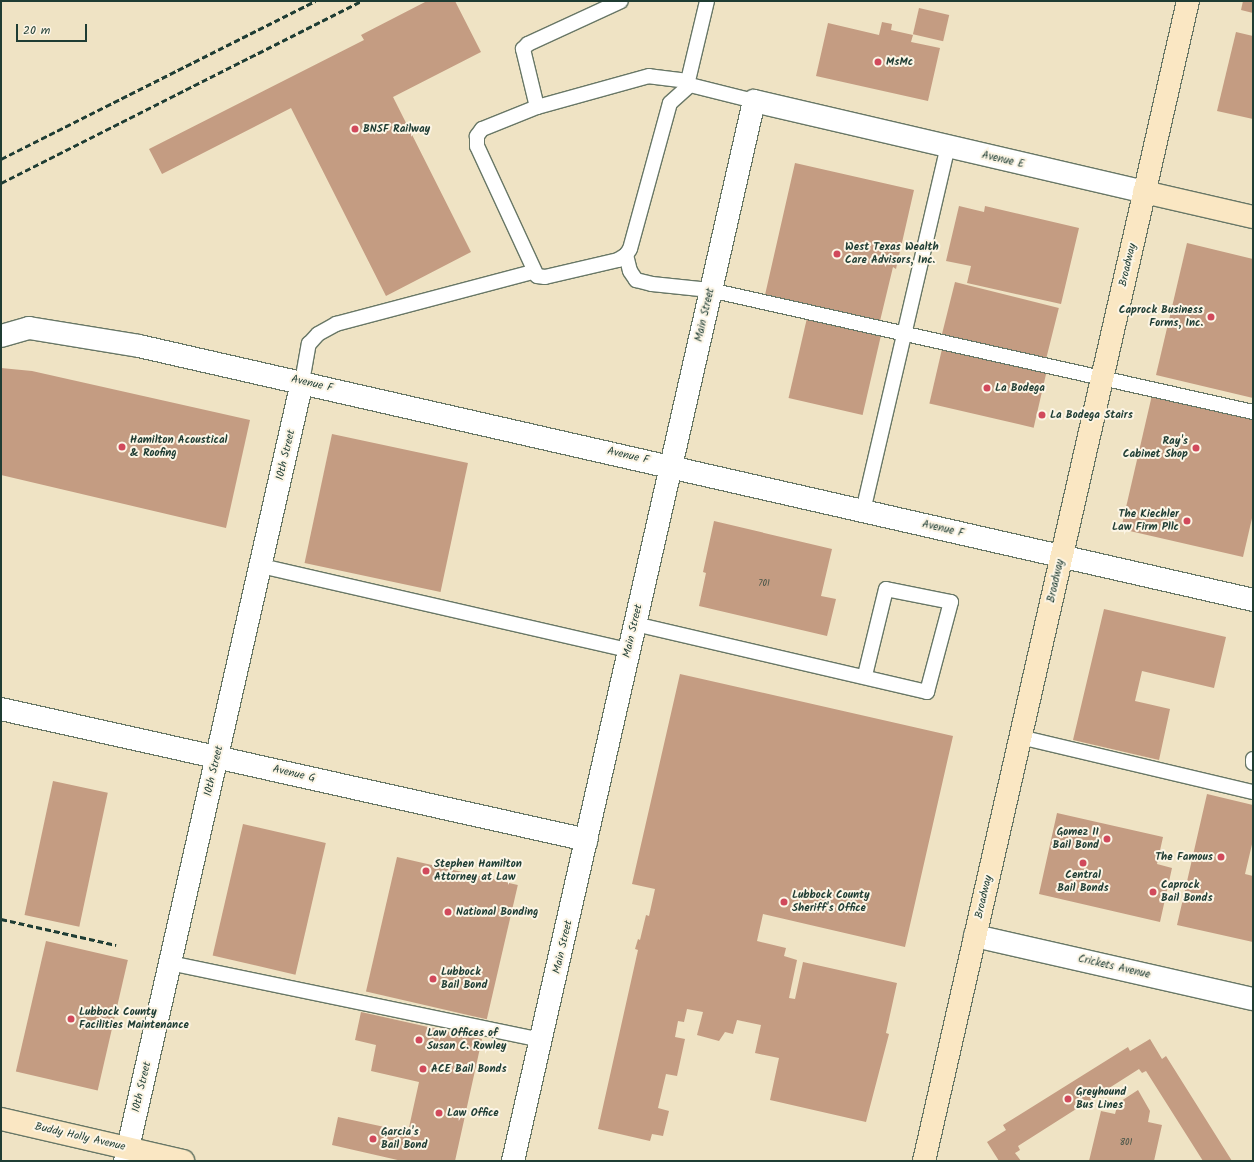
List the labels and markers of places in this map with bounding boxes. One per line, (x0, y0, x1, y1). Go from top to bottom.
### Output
place label: MsMc (886, 55, 913, 69)
marker: MsMc (873, 57, 883, 67)
place label: BNSF Railway (363, 122, 430, 136)
marker: BNSF Railway (350, 124, 360, 134)
place label: West Texas Wealth Care Advisors, Inc. (845, 241, 939, 267)
marker: West Texas Wealth Care Advisors, Inc. (832, 249, 842, 259)
place label: Caprock Business Forms, Inc. (1119, 304, 1203, 330)
marker: Caprock Business Forms, Inc. (1206, 312, 1216, 322)
place label: La Bodega (995, 381, 1045, 395)
marker: La Bodega (982, 383, 992, 393)
place label: La Bodega Stairs (1050, 408, 1133, 422)
marker: La Bodega Stairs (1037, 410, 1047, 420)
place label: Hamilton Acoustical & Roofing (130, 434, 227, 460)
place label: Ray's Cabinet Shop (1123, 435, 1188, 461)
marker: Hamilton Acoustical & Roofing (117, 442, 127, 452)
marker: Ray's Cabinet Shop (1191, 443, 1201, 453)
place label: The Kiechler Law Firm Pllc (1112, 508, 1179, 534)
marker: The Kiechler Law Firm Pllc (1182, 516, 1192, 526)
place label: Gomez II Bail Bond (1053, 826, 1099, 852)
marker: Gomez II Bail Bond (1102, 834, 1112, 844)
place label: The Famous (1155, 850, 1213, 864)
marker: The Famous (1216, 852, 1226, 862)
place label: Stephen Hamilton Attorney at Law (434, 858, 522, 884)
marker: Central Bail Bonds (1078, 858, 1088, 868)
marker: Stephen Hamilton Attorney at Law (421, 866, 431, 876)
place label: Central Bail Bonds (1057, 869, 1109, 895)
place label: Caprock Bail Bonds (1161, 879, 1213, 905)
marker: Caprock Bail Bonds (1148, 887, 1158, 897)
place label: Lubbock County Sheriff's Office (792, 889, 870, 915)
marker: Lubbock County Sheriff's Office (779, 897, 789, 907)
place label: National Bonding (456, 905, 538, 919)
marker: National Bonding (443, 907, 453, 917)
place label: Lubbock Bail Bond (441, 966, 487, 992)
marker: Lubbock Bail Bond (428, 974, 438, 984)
place label: Lubbock County Facilities Maintenance (79, 1006, 189, 1032)
marker: Lubbock County Facilities Maintenance (66, 1014, 76, 1024)
place label: Law Offices of Susan C. Rowley (427, 1027, 507, 1053)
marker: Law Offices of Susan C. Rowley (414, 1035, 424, 1045)
place label: ACE Bail Bonds (431, 1062, 507, 1076)
marker: ACE Bail Bonds (418, 1064, 428, 1074)
place label: Greyhound Bus Lines (1076, 1086, 1126, 1112)
marker: Greyhound Bus Lines (1063, 1094, 1073, 1104)
place label: Law Office (447, 1106, 499, 1120)
marker: Law Office (434, 1108, 444, 1118)
place label: Garcia's Bail Bond (381, 1126, 427, 1152)
marker: Garcia's Bail Bond (368, 1134, 378, 1144)

